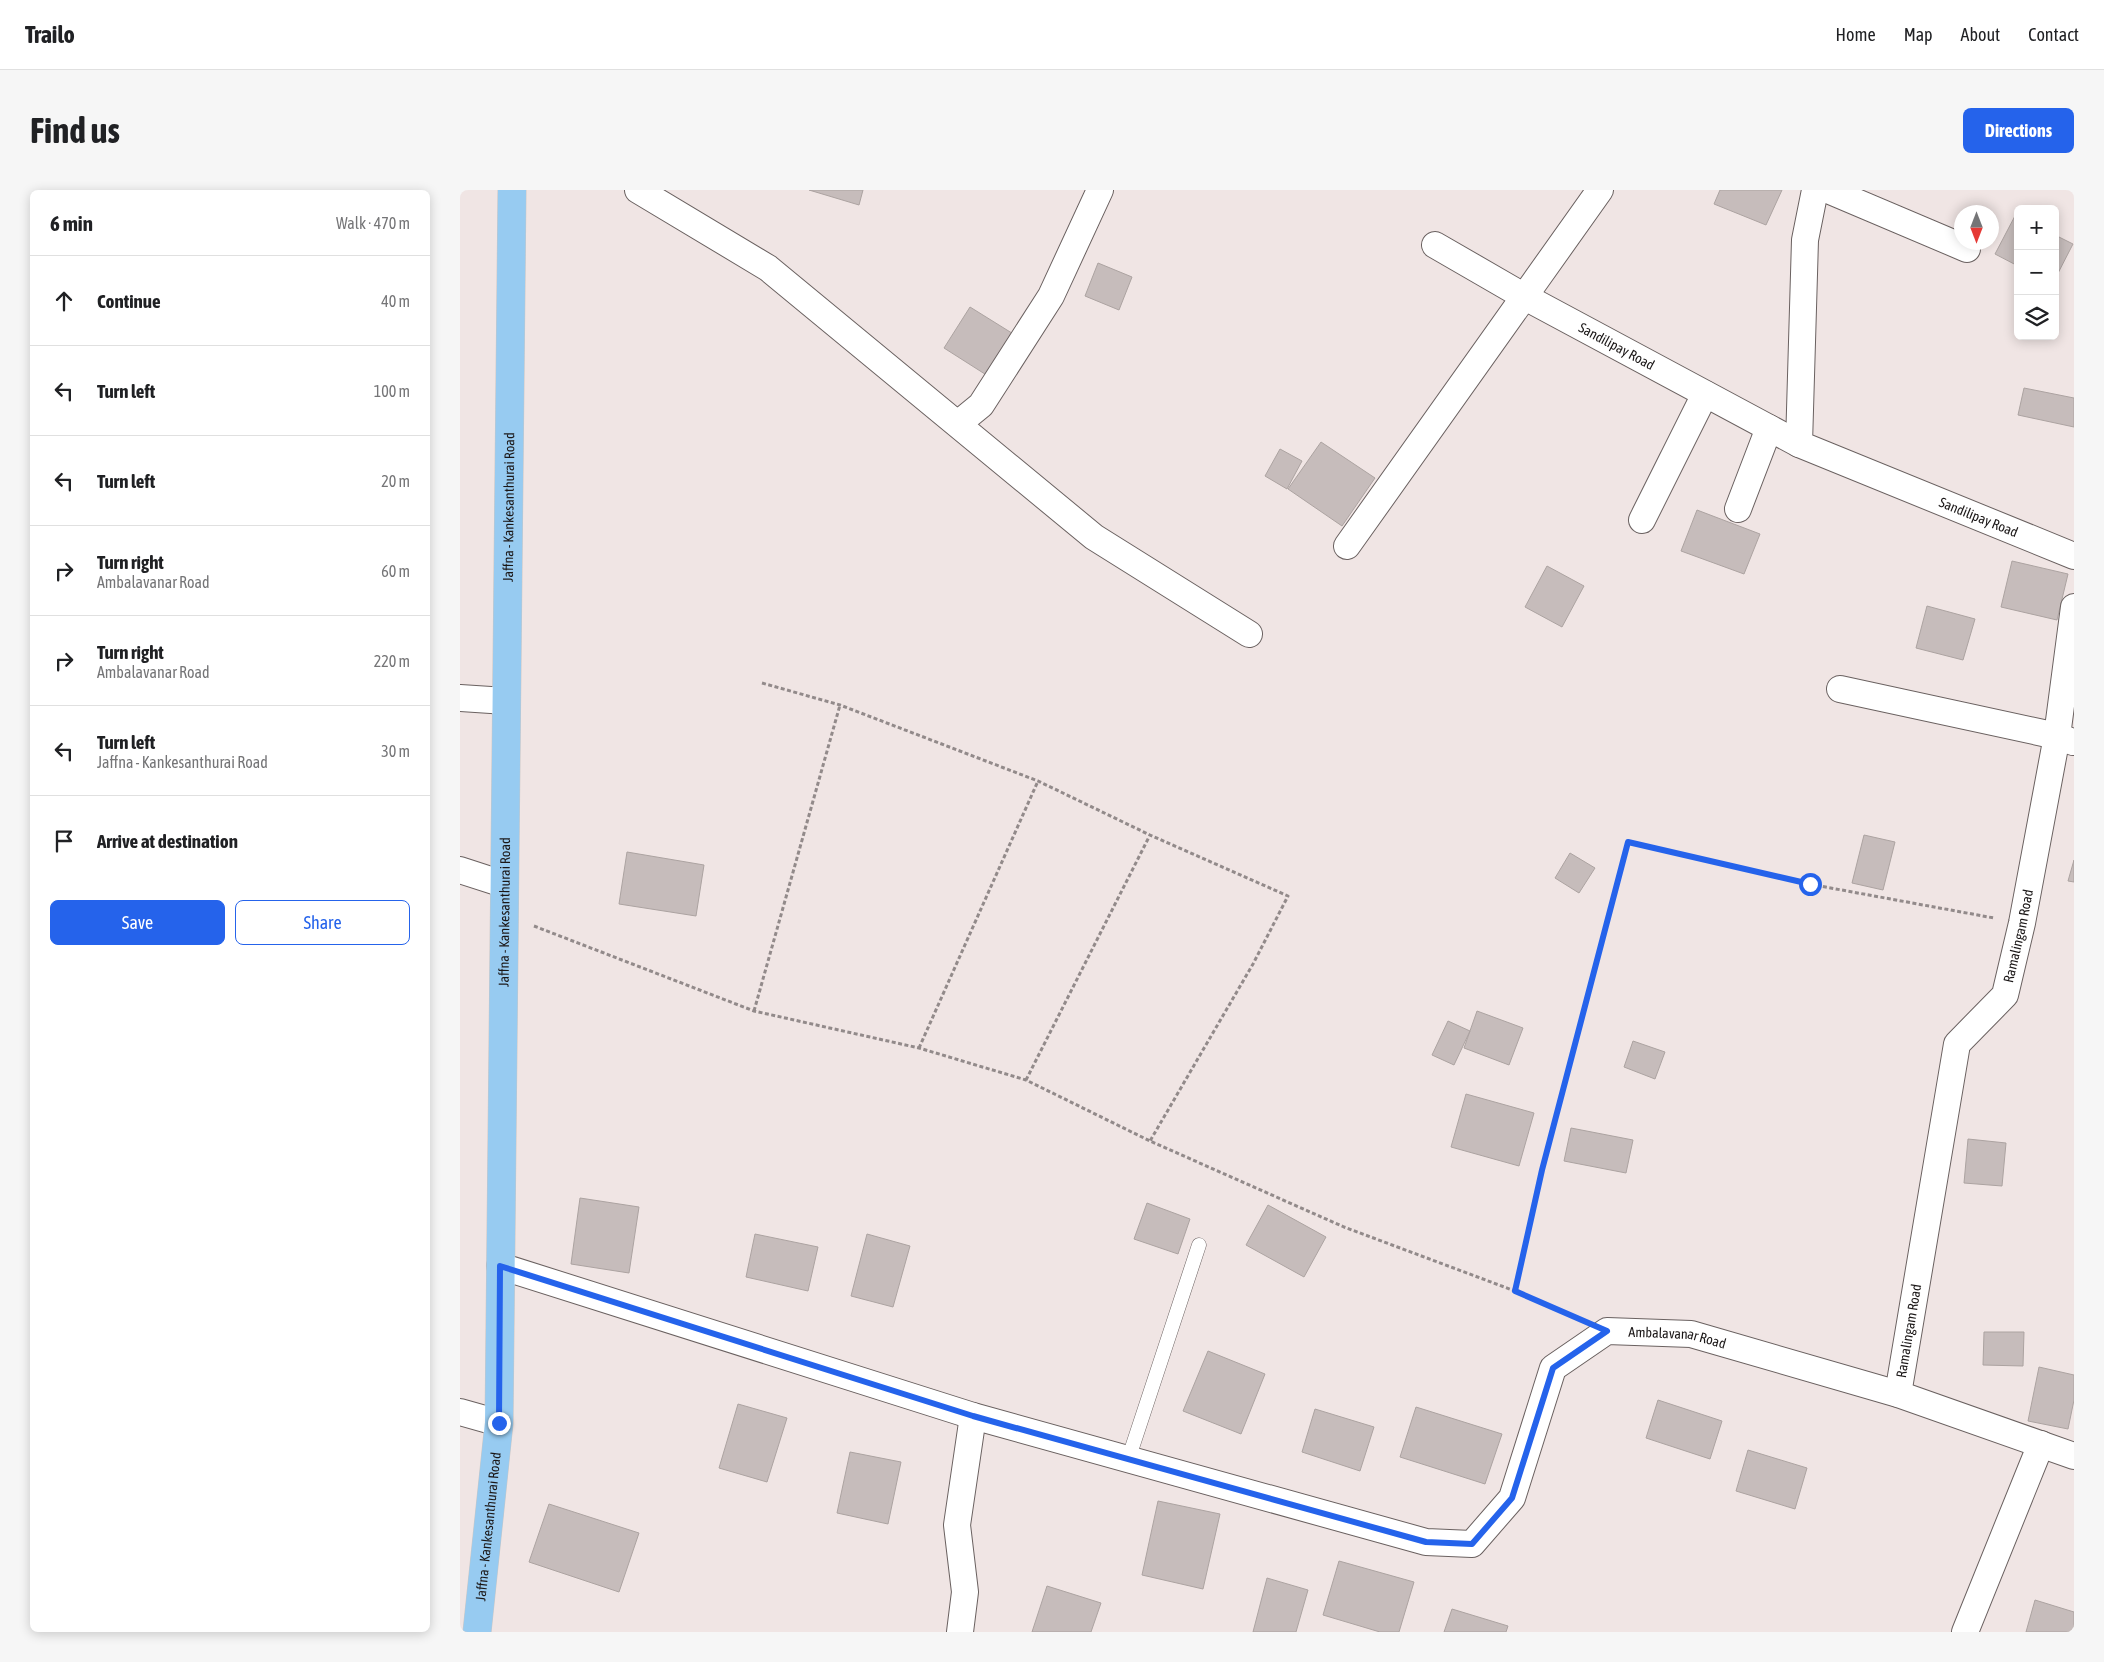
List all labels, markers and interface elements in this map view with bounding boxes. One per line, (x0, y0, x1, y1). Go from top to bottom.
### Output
text: Trailo (25, 21, 75, 48)
text: Home (1836, 24, 1876, 45)
text: Map (1904, 24, 1933, 45)
text: About (1961, 24, 2000, 45)
text: Contact (2028, 24, 2079, 45)
button: Directions (1963, 108, 2074, 153)
text: Find us (30, 110, 120, 150)
north arrow (1954, 205, 1999, 250)
map controls (2014, 205, 2059, 340)
button: + (2014, 205, 2059, 250)
text: 6 min (50, 211, 93, 235)
text: Walk · 470 m (336, 214, 410, 232)
button: − (2014, 250, 2059, 295)
icon: ahead (50, 287, 78, 315)
text: Continue (97, 290, 161, 312)
text: 40 m (381, 292, 410, 310)
button: layers (2014, 295, 2059, 340)
street label: Sandilipay Road (1576, 319, 1657, 373)
icon: left (50, 377, 78, 405)
text: Turn left (97, 380, 155, 402)
text: 100 m (374, 382, 410, 400)
street label: Jaffna - Kankesanthurai Road (500, 432, 517, 582)
icon: left (50, 467, 78, 495)
text: Turn left (97, 470, 155, 492)
text: 20 m (381, 472, 410, 490)
street label: Sandilipay Road (1937, 494, 2020, 540)
text: Turn right (97, 551, 164, 573)
icon: right (50, 557, 78, 585)
text: 60 m (381, 562, 410, 580)
text: Ambalavanar Road (97, 573, 210, 591)
text: Turn right (97, 641, 164, 663)
icon: right (50, 647, 78, 675)
text: 220 m (374, 652, 410, 670)
text: Ambalavanar Road (97, 663, 210, 681)
text: Turn left (97, 731, 155, 753)
icon: left (50, 737, 78, 765)
text: 30 m (381, 742, 410, 760)
text: Jaffna - Kankesanthurai Road (97, 753, 268, 771)
icon: arrive (50, 827, 78, 855)
text: Arrive at destination (97, 830, 238, 852)
street label: Jaffna - Kankesanthurai Road (496, 837, 513, 987)
route start (1799, 873, 1822, 896)
street label: Ramalingam Road (2000, 888, 2036, 984)
button: Save (50, 900, 225, 945)
button: Share (235, 900, 410, 945)
street label: Ramalingam Road (1893, 1283, 1924, 1379)
street label: Ambalavanar Road (1628, 1324, 1728, 1352)
route end (488, 1412, 511, 1435)
street label: Jaffna - Kankesanthurai Road (472, 1451, 504, 1602)

